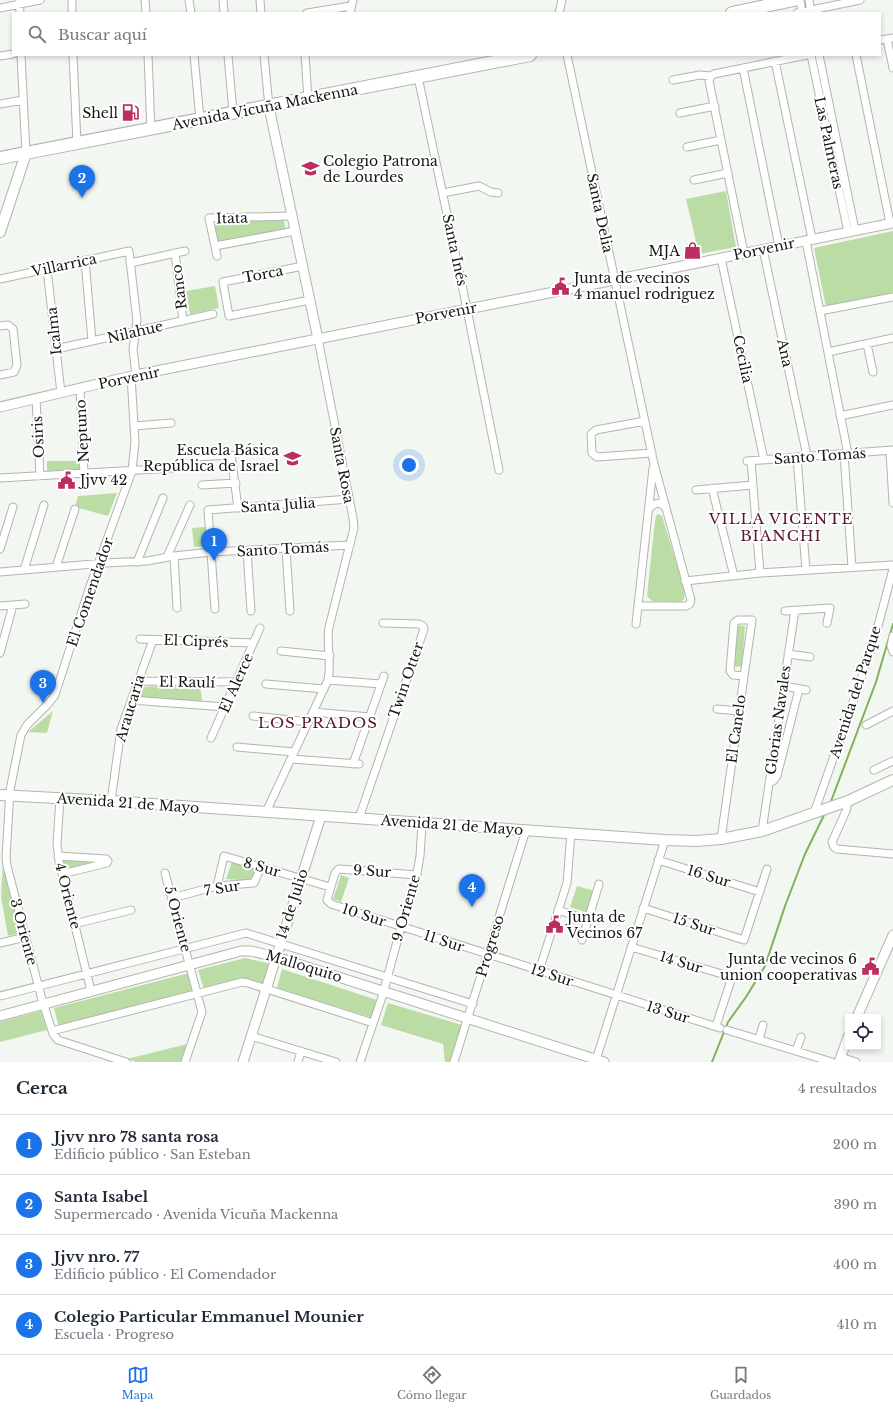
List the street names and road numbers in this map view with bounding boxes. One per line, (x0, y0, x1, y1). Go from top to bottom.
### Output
street label: Avenida Vicuña Mackenna (170, 80, 360, 134)
street label: Las Palmeras (810, 95, 848, 191)
street label: Santa Delia (583, 172, 617, 255)
street label: Itata (216, 208, 248, 228)
street label: Santa Inés (439, 212, 471, 288)
street label: Porvenir (732, 234, 797, 264)
street label: Villarrica (29, 249, 98, 281)
street label: Torca (241, 261, 285, 287)
street label: Ranco (167, 264, 191, 310)
street label: Porvenir (414, 298, 479, 328)
street label: Icalma (43, 306, 65, 356)
street label: Nilahue (105, 317, 165, 347)
street label: Cecilia (729, 333, 757, 385)
street label: Ana (773, 336, 797, 369)
street label: Porvenir (97, 363, 162, 393)
street label: Neptuno (71, 399, 93, 463)
street label: Osiris (28, 416, 48, 458)
street label: Santa Rosa (326, 425, 358, 505)
street label: Santo Tomás (773, 444, 867, 468)
street label: Santa Julia (240, 493, 316, 517)
street label: El Comendador (63, 535, 117, 649)
street label: Santo Tomás (236, 538, 330, 560)
street label: Avenida del Parque (825, 624, 885, 761)
street label: El Ciprés (163, 631, 229, 651)
street label: Twin Otter (385, 639, 427, 720)
street label: El Alerce (215, 650, 257, 716)
street label: Glorias Navales (761, 664, 795, 776)
street label: Araucaria (111, 672, 149, 745)
street label: El Raulí (159, 673, 215, 691)
street label: El Canelo (722, 694, 750, 764)
street label: Avenida 21 de Mayo (55, 789, 200, 817)
street label: Avenida 21 de Mayo (379, 811, 524, 839)
street label: 8 Sur (241, 853, 283, 881)
street label: 4 Oriente (51, 861, 85, 931)
street label: 9 Sur (352, 861, 392, 881)
street label: 16 Sur (685, 861, 733, 891)
street label: 14 de Julio (272, 866, 312, 942)
street label: 9 Oriente (388, 872, 424, 944)
street label: 7 Sur (203, 876, 242, 900)
street label: 5 Oriente (161, 884, 195, 954)
street label: 3 Oriente (6, 897, 42, 967)
street label: 10 Sur (340, 899, 389, 931)
street label: 15 Sur (671, 909, 718, 939)
street label: Progreso (472, 913, 508, 979)
street label: 11 Sur (421, 926, 467, 956)
street label: Malloquito (264, 946, 344, 986)
street label: 14 Sur (658, 947, 705, 977)
street label: 12 Sur (528, 960, 576, 990)
street label: 13 Sur (644, 997, 692, 1027)

